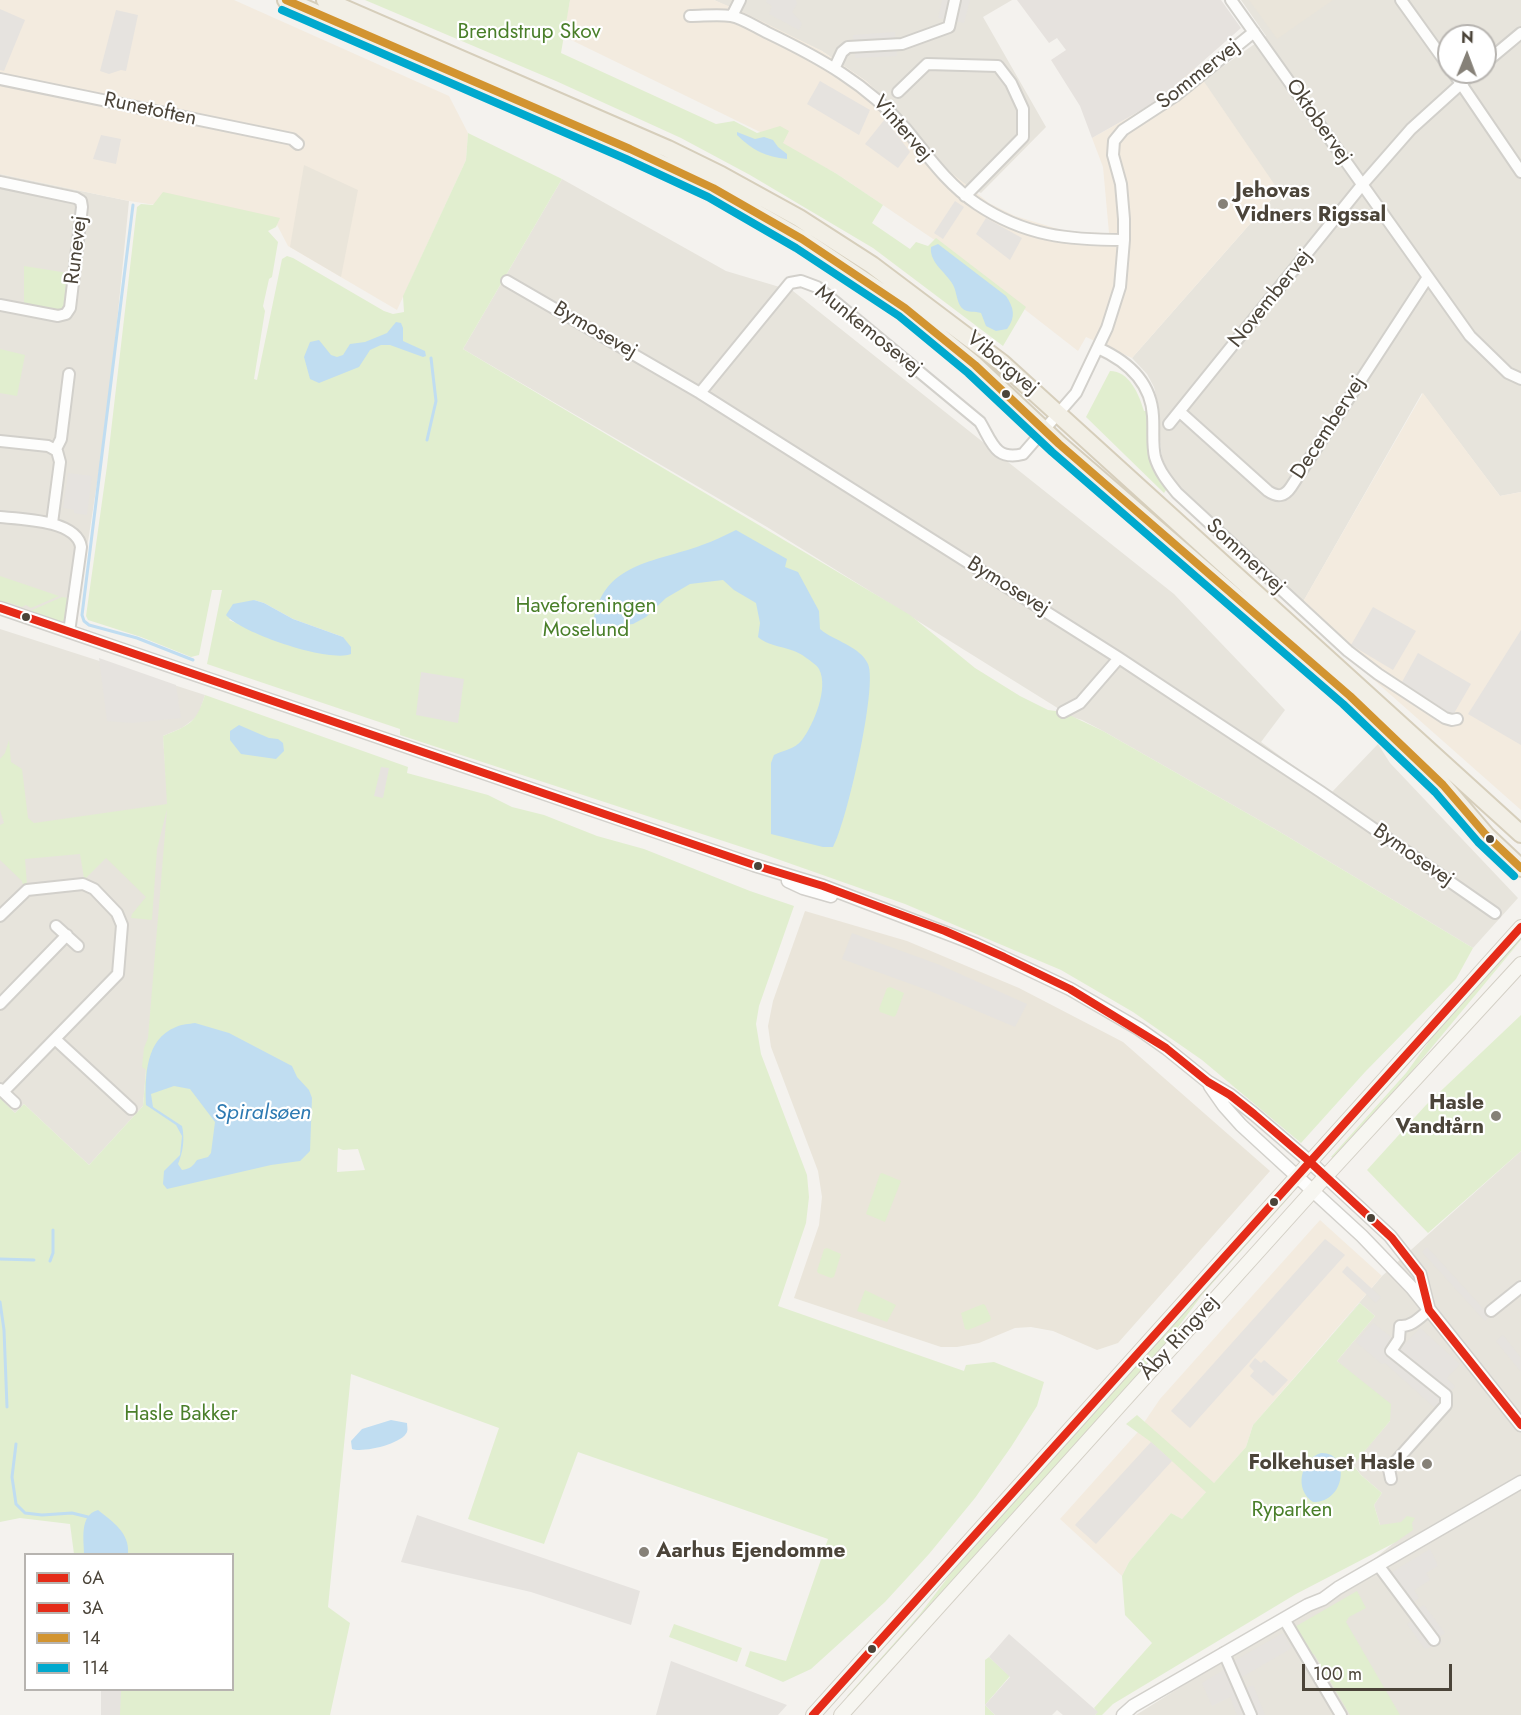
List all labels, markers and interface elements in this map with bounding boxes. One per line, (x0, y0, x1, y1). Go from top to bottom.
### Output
park label: Brendstrup Skov (457, 20, 601, 46)
north arrow (1437, 24, 1497, 84)
text: N (1461, 26, 1474, 49)
street label: Sommervej (1152, 34, 1246, 116)
street label: Oktobervej (1280, 75, 1356, 169)
street label: Runetoften (101, 88, 199, 132)
street label: Vintervej (867, 91, 937, 167)
place label: Jehovas Vidners Rigssal (1235, 179, 1386, 229)
marker: Jehovas Vidners Rigssal (1216, 197, 1230, 211)
street label: Runevej (60, 214, 94, 286)
street label: Novembervej (1224, 245, 1318, 353)
street label: Munkemosevej (809, 280, 927, 382)
street label: Bymosevej (549, 297, 641, 365)
street label: Viborgvej (961, 327, 1043, 401)
street label: Decembervej (1286, 372, 1372, 484)
unlabelled marker (1000, 388, 1012, 400)
street label: Sommervej (1200, 514, 1290, 600)
street label: Bymosevej (962, 552, 1054, 622)
park label: Haveforeningen Moselund (515, 594, 657, 644)
unlabelled marker (20, 611, 32, 623)
street label: Bymosevej (1368, 819, 1458, 893)
unlabelled marker (1484, 833, 1496, 845)
unlabelled marker (752, 860, 764, 872)
place label: Hasle Vandtårn (1396, 1091, 1484, 1141)
water label: Spiralsøen (215, 1101, 311, 1127)
marker: Hasle Vandtårn (1489, 1109, 1503, 1123)
unlabelled marker (1268, 1196, 1280, 1208)
unlabelled marker (1365, 1212, 1377, 1224)
street label: Åby Ringvej (1135, 1290, 1225, 1386)
park label: Hasle Bakker (124, 1402, 238, 1428)
place label: Folkehuset Hasle (1248, 1451, 1415, 1477)
marker: Folkehuset Hasle (1420, 1457, 1434, 1471)
park label: Ryparken (1251, 1498, 1333, 1524)
place label: Aarhus Ejendomme (656, 1539, 846, 1565)
marker: Aarhus Ejendomme (637, 1545, 651, 1559)
legend (24, 1553, 234, 1691)
text: 6A (82, 1565, 104, 1591)
text: 3A (82, 1595, 103, 1621)
text: 14 (82, 1625, 101, 1651)
unlabelled marker (866, 1643, 878, 1655)
scale bar (1305, 1652, 1455, 1690)
text: 114 (82, 1655, 109, 1681)
text: 100 m (1313, 1661, 1362, 1687)

